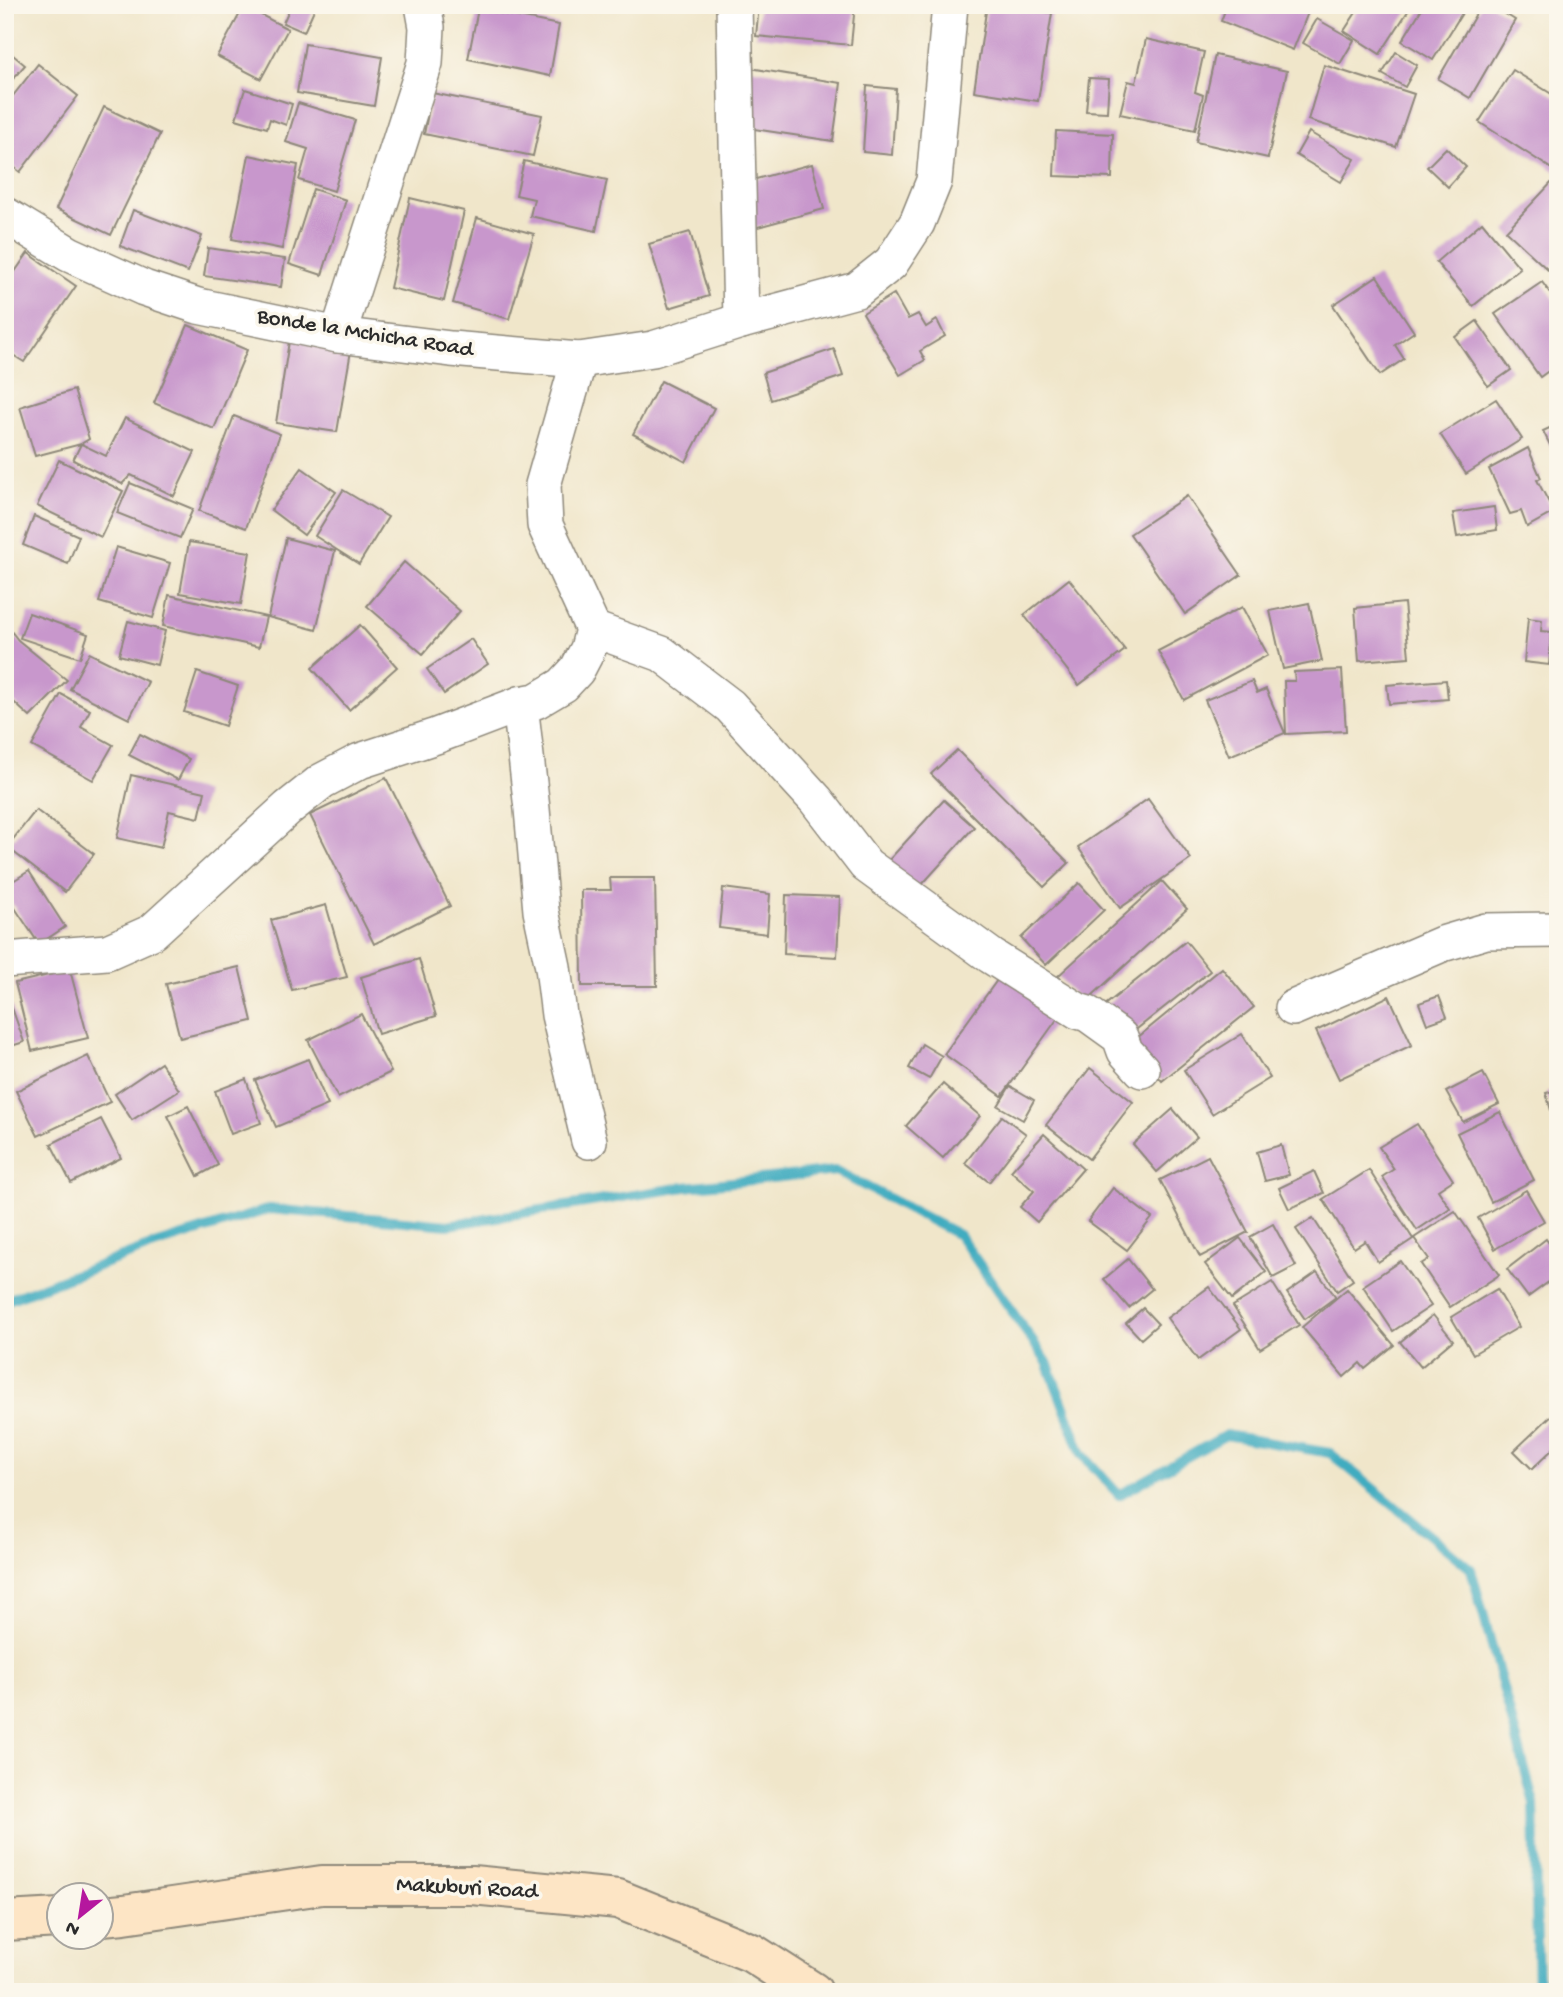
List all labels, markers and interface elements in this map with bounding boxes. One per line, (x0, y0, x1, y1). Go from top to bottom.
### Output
street label: Bonde la Mchicha Road (254, 303, 476, 365)
street label: Makuburi Road (396, 1872, 540, 1906)
north arrow (46, 1882, 116, 1952)
text: N (62, 1915, 84, 1941)

